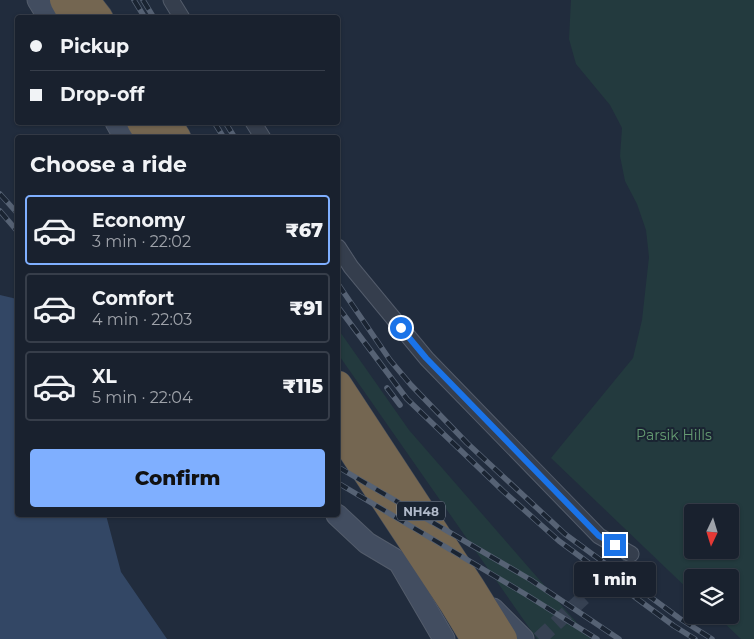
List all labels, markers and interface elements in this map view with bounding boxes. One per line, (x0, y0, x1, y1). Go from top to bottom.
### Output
text: Pickup (60, 35, 129, 58)
text: Drop-off (60, 83, 144, 106)
text: Choose a ride (30, 151, 187, 178)
icon: car (32, 208, 77, 253)
text: Economy (92, 209, 185, 232)
text: ₹67 (285, 219, 323, 242)
text: 3 min · 22:02 (92, 232, 191, 251)
icon: car (32, 286, 77, 331)
text: Comfort (92, 287, 174, 310)
text: ₹91 (289, 297, 323, 320)
text: 4 min · 22:03 (92, 310, 192, 329)
route start (390, 317, 412, 339)
icon: car (32, 364, 77, 409)
text: XL (92, 365, 117, 388)
text: ₹115 (282, 375, 323, 398)
text: 5 min · 22:04 (92, 388, 193, 407)
park label: Parsik Hills (636, 426, 712, 444)
button: Confirm (30, 449, 325, 507)
road number: NH48 (397, 502, 445, 520)
north arrow (684, 504, 739, 559)
map controls (684, 504, 739, 624)
route end (604, 534, 626, 556)
callout: 1 min (574, 562, 656, 598)
button: layers (684, 569, 739, 624)
text: 1 min (593, 570, 637, 589)

